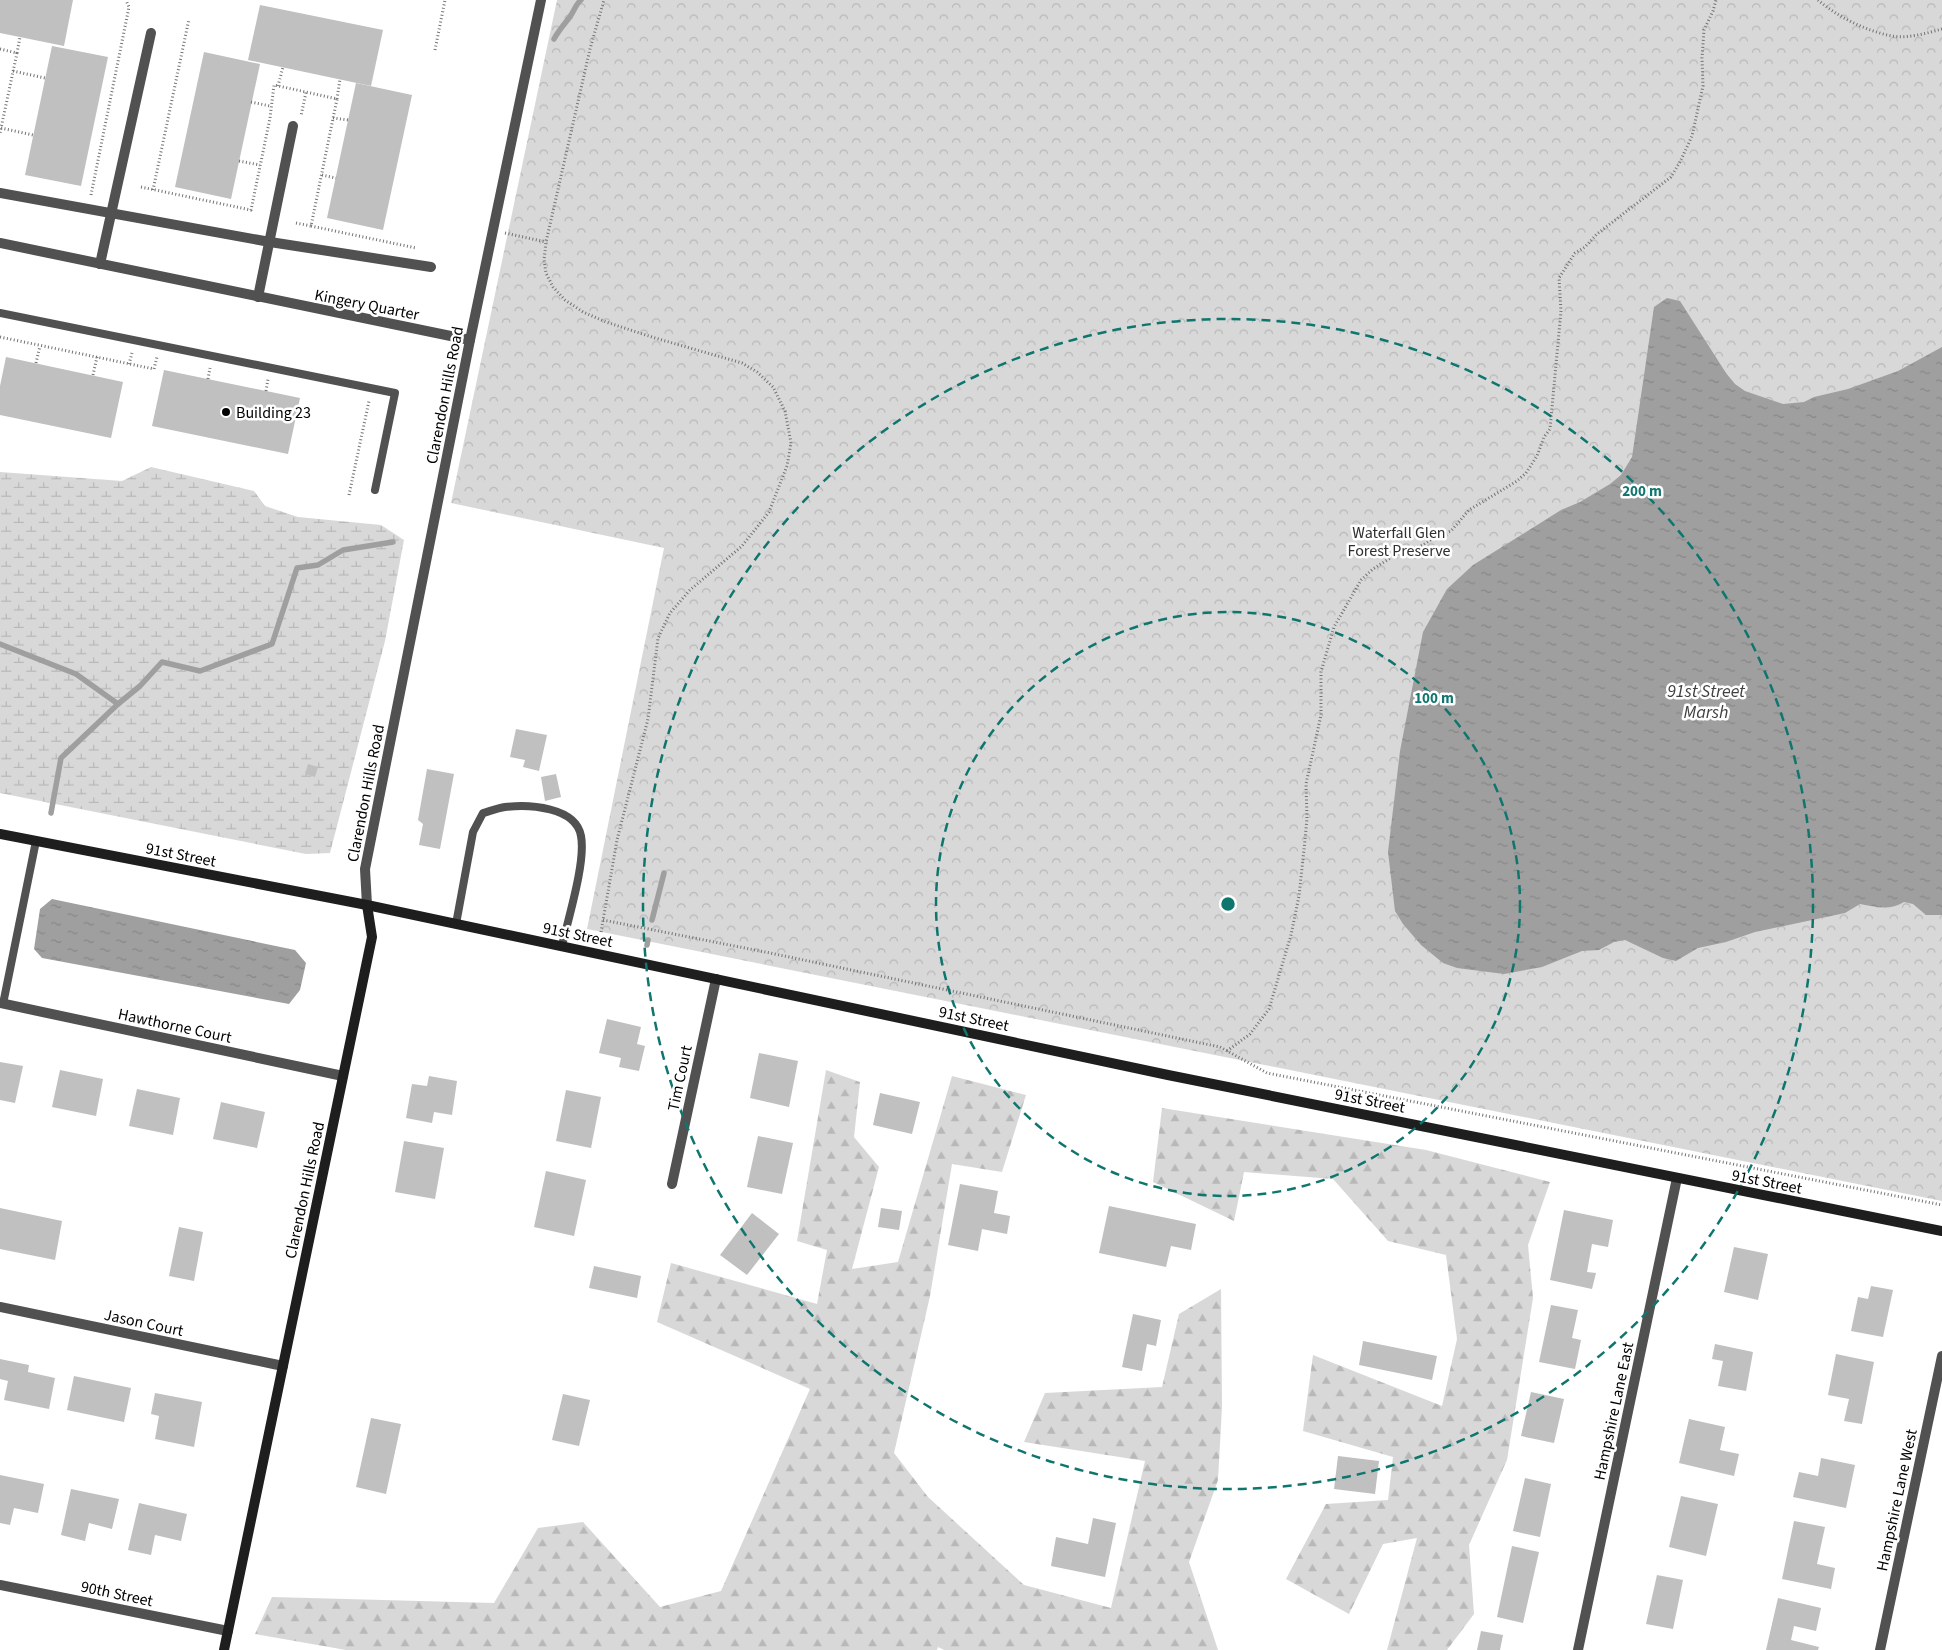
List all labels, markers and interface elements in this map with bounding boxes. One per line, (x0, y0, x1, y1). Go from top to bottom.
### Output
street label: Kingery Quarter (313, 284, 421, 326)
street label: Clarendon Hills Road (421, 325, 469, 466)
place label: Building 23 (236, 402, 311, 424)
marker: Building 23 (220, 406, 232, 418)
text: 200 m (1622, 481, 1662, 502)
park label: Waterfall Glen Forest Preserve (1347, 522, 1451, 562)
water label: 91st Street Marsh (1667, 679, 1746, 725)
text: 100 m (1414, 688, 1454, 709)
street label: Clarendon Hills Road (342, 723, 390, 864)
street label: 91st Street (144, 837, 218, 873)
centre of rings (1219, 895, 1237, 913)
street label: 91st Street (541, 917, 615, 953)
street label: 91st Street (937, 1001, 1011, 1037)
street label: Hawthorne Court (116, 1003, 234, 1049)
street label: Tim Court (662, 1043, 698, 1113)
street label: 91st Street (1333, 1083, 1407, 1119)
street label: Clarendon Hills Road (280, 1120, 330, 1261)
street label: 91st Street (1730, 1164, 1804, 1200)
street label: Jason Court (102, 1304, 186, 1342)
street label: Hampshire Lane East (1589, 1340, 1639, 1482)
street label: Hampshire Lane West (1871, 1427, 1923, 1573)
street label: 90th Street (79, 1576, 156, 1612)

